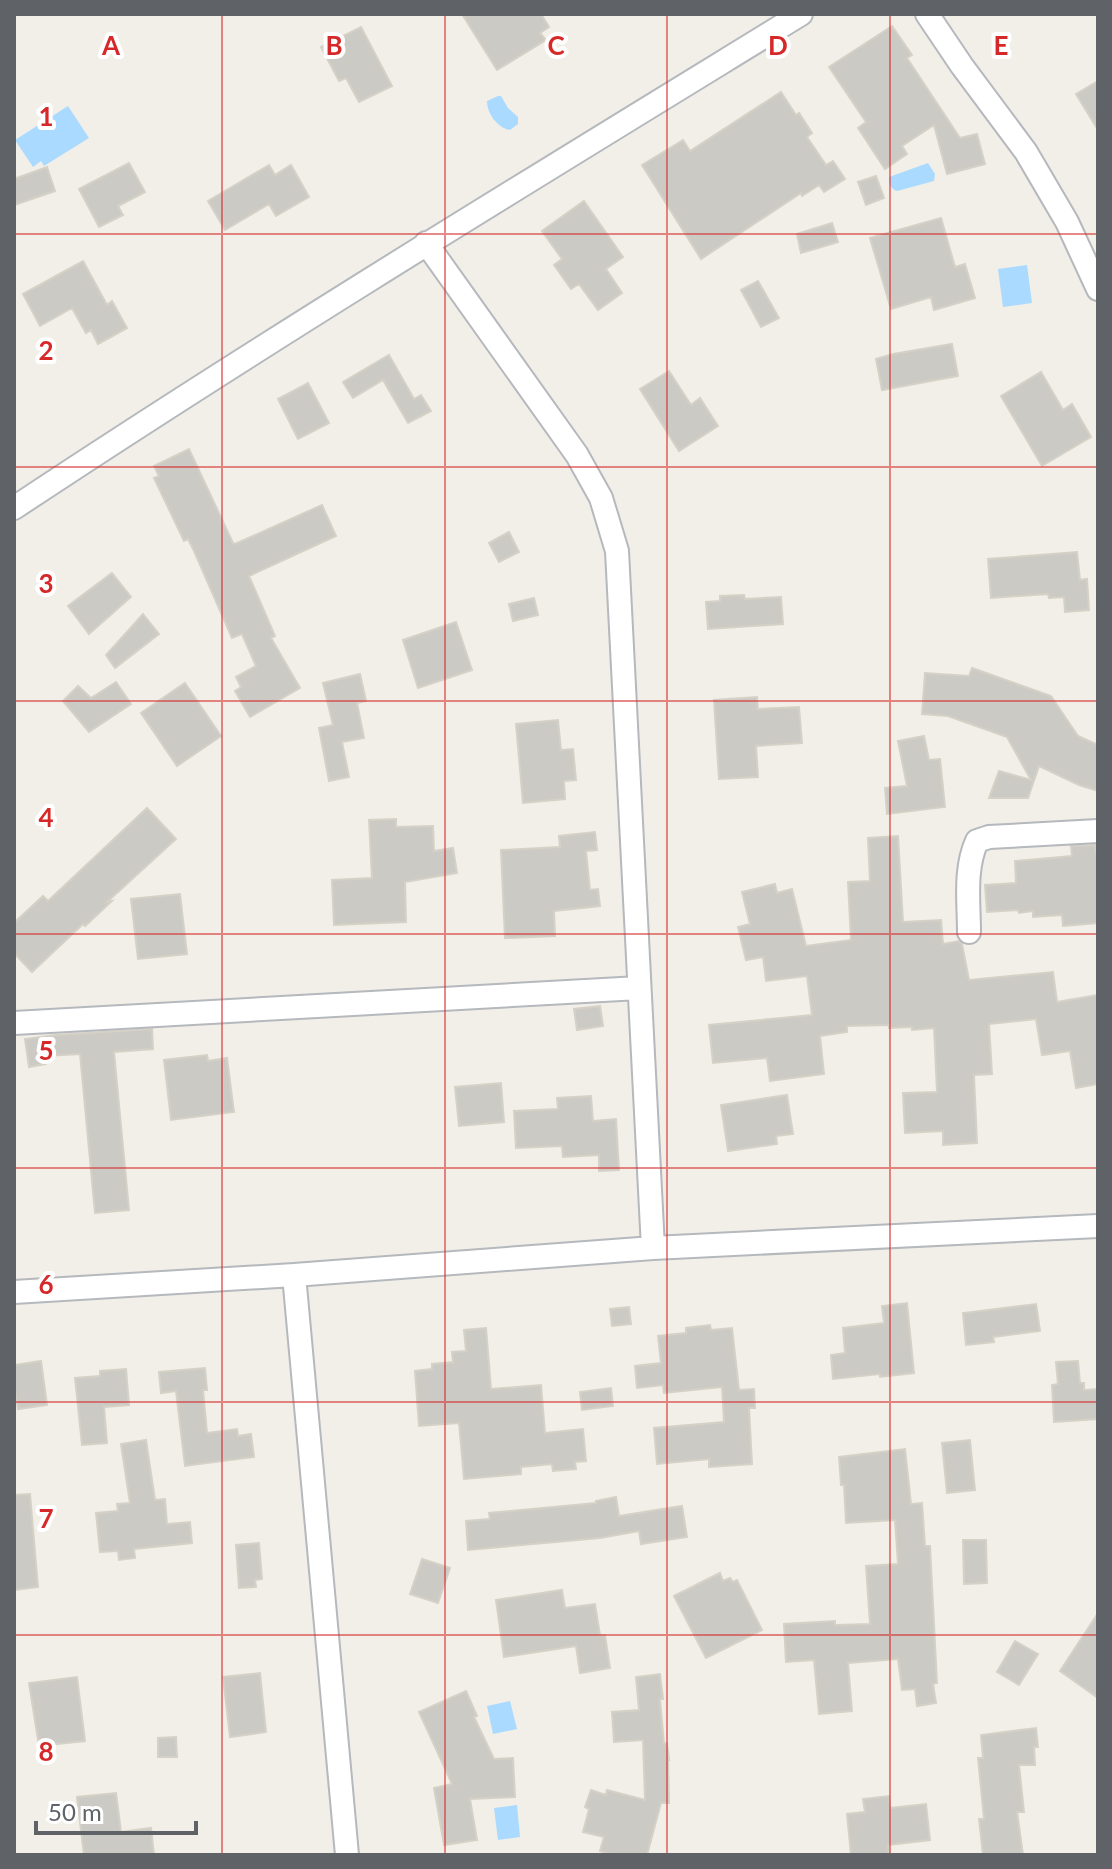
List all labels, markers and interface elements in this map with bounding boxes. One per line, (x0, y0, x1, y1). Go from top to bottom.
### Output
text: A (101, 29, 121, 61)
text: B (325, 29, 343, 61)
text: C (547, 29, 565, 61)
text: D (768, 29, 788, 61)
text: E (994, 29, 1008, 61)
text: 1 (38, 100, 54, 132)
text: 2 (38, 334, 54, 366)
text: 3 (38, 567, 54, 599)
text: 4 (38, 801, 54, 833)
text: 5 (38, 1034, 54, 1066)
text: 6 (38, 1268, 54, 1300)
text: 7 (38, 1502, 54, 1534)
text: 8 (38, 1735, 54, 1767)
scale bar (36, 1785, 196, 1835)
text: 50 m (48, 1797, 102, 1826)

